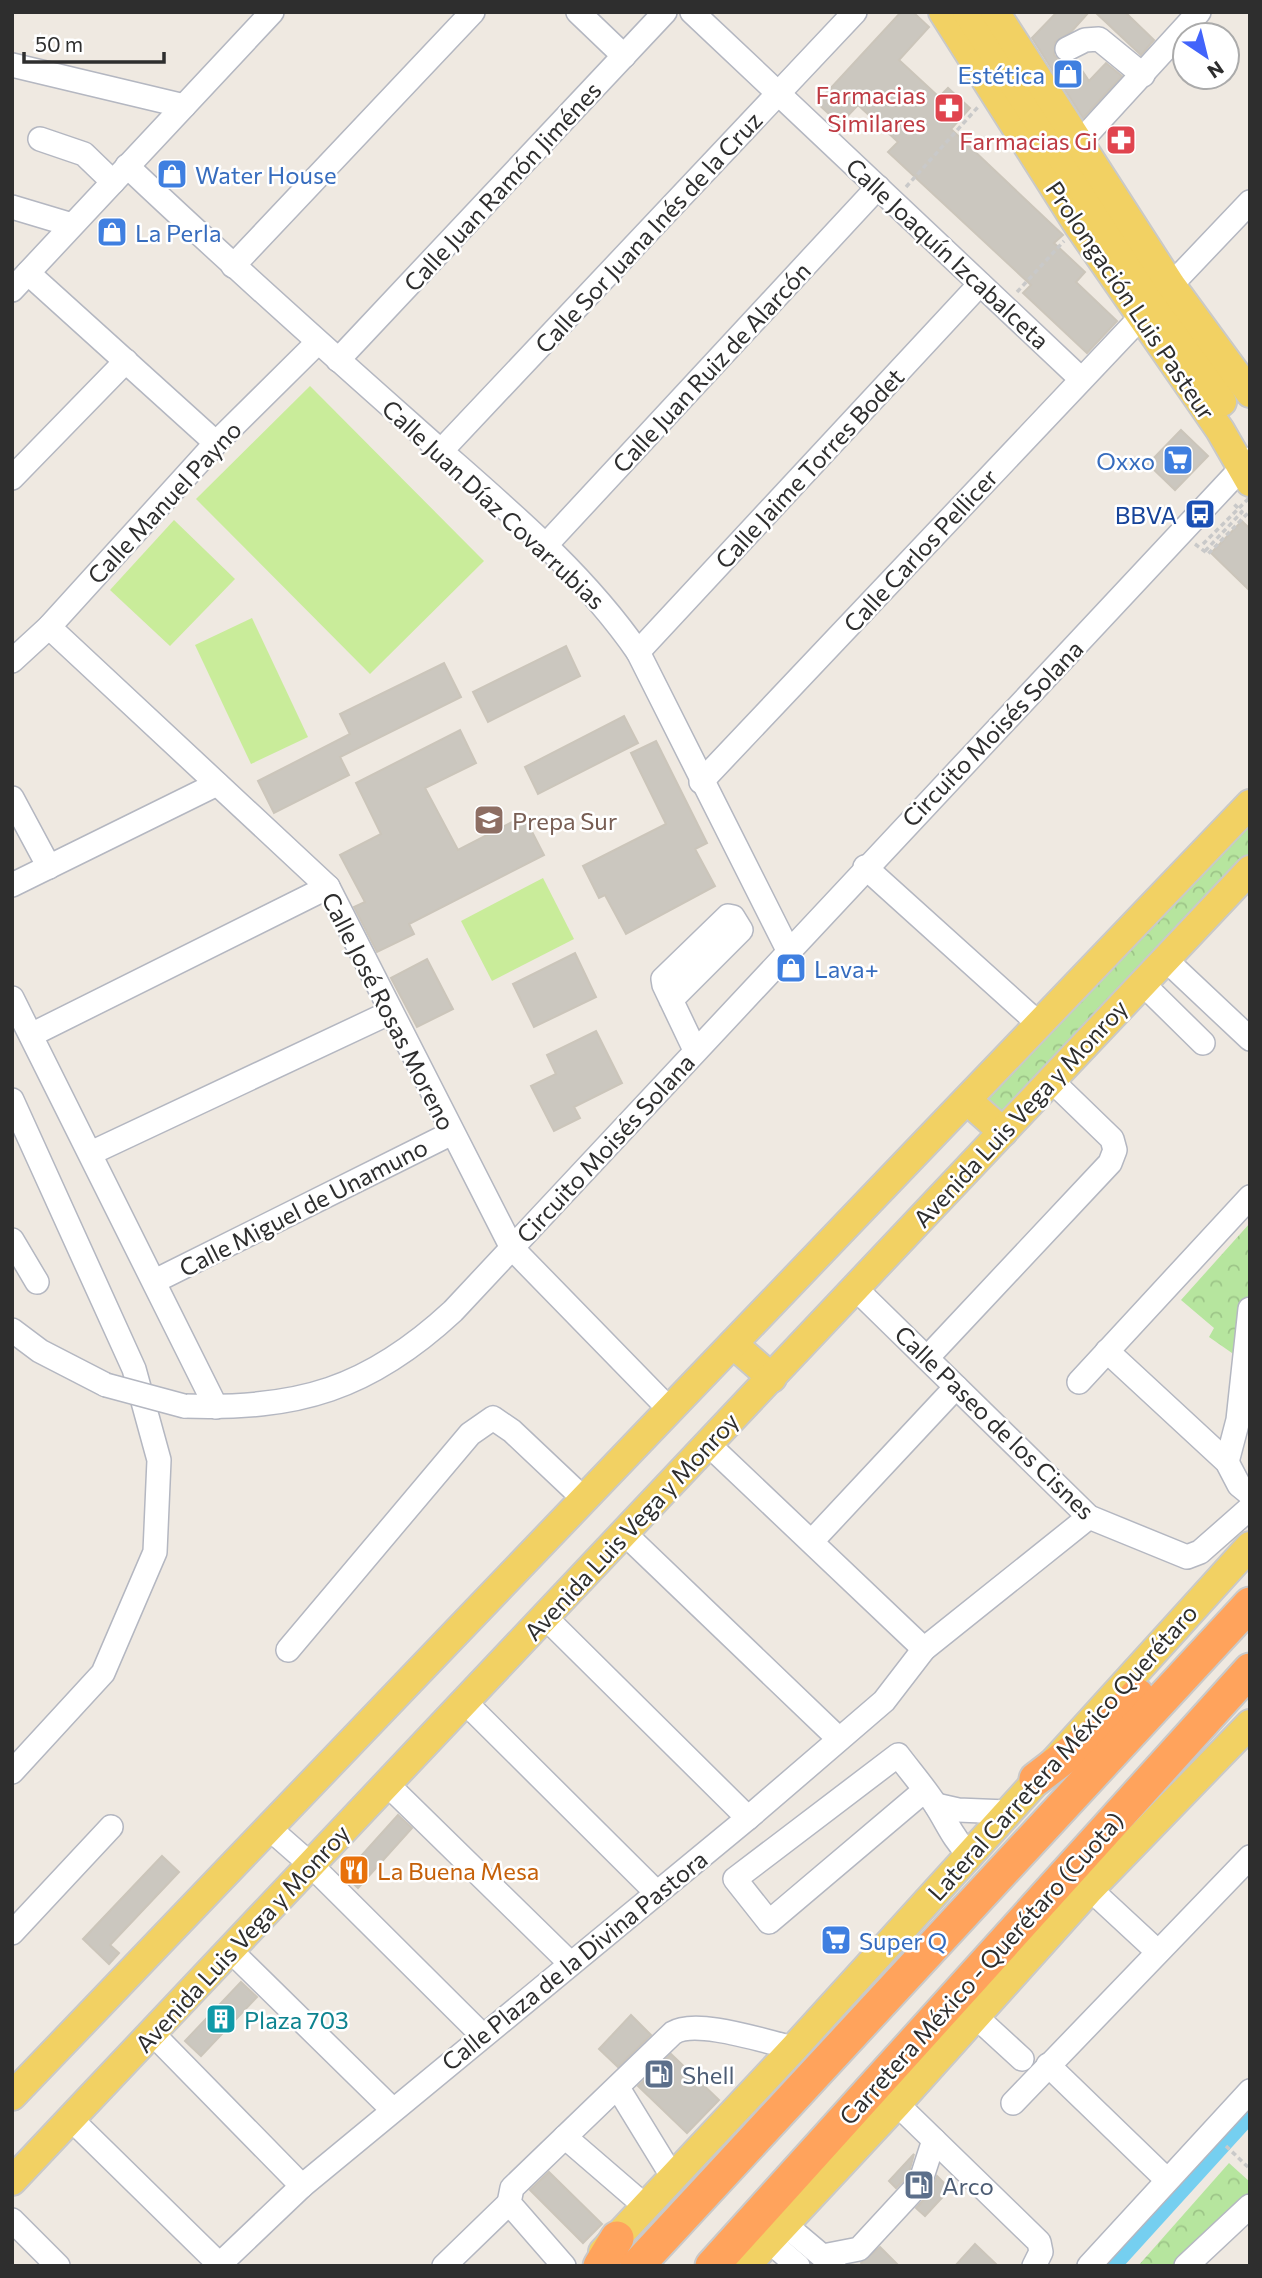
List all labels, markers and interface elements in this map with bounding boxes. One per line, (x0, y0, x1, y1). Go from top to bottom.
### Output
scale bar (24, 21, 164, 65)
north arrow (1171, 21, 1241, 91)
text: 50 m (35, 31, 83, 56)
shop icon: Estética (1051, 57, 1085, 91)
text: N (1204, 57, 1228, 84)
place label: Estética (957, 60, 1045, 89)
street label: Calle Juan Ramón Jiménes (397, 75, 607, 297)
place label: Farmacias Similares (816, 80, 926, 137)
pharmacy icon: Farmacias Similares (932, 91, 966, 125)
street label: Calle Sor Juana Inés de la Cruz (529, 105, 768, 359)
pharmacy icon: Farmacias Gi (1104, 123, 1138, 157)
place label: Farmacias Gi (959, 126, 1098, 155)
street label: Calle Joaquín Izcabalceta (841, 151, 1055, 355)
shop icon: Water House (155, 157, 189, 191)
place label: Water House (195, 160, 337, 189)
street label: Prolongación Luis Pasteur (1040, 175, 1222, 425)
shop icon: La Perla (95, 215, 129, 249)
place label: La Perla (135, 218, 221, 247)
street label: Calle Juan Ruiz de Alarcón (606, 256, 816, 478)
street label: Calle Jaime Torres Bodet (709, 362, 909, 574)
street label: Calle Juan Díaz Covarrubias (377, 393, 611, 615)
street label: Calle Manuel Payno (81, 415, 247, 589)
supermarket icon: Oxxo (1161, 443, 1195, 477)
place label: Oxxo (1096, 446, 1155, 475)
street label: Calle Carlos Pellicer (837, 462, 1003, 638)
bus stop icon: BBVA (1183, 497, 1217, 531)
place label: BBVA (1115, 500, 1177, 529)
street label: Circuito Moisés Solana (896, 634, 1088, 832)
school or university icon: Prepa Sur (472, 803, 506, 837)
place label: Prepa Sur (512, 806, 618, 835)
street label: Calle José Rosas Moreno (316, 887, 462, 1135)
shop icon: Lava+ (774, 951, 808, 985)
place label: Lava+ (814, 954, 879, 983)
street label: Avenida Luis Vega y Monroy (907, 993, 1133, 1233)
street label: Circuito Moisés Solana (510, 1048, 700, 1248)
street label: Calle Miguel de Unamuno (174, 1132, 432, 1282)
street label: Calle Paseo de los Cisnes (889, 1319, 1101, 1525)
street label: Avenida Luis Vega y Monroy (518, 1406, 744, 1646)
street label: Lateral Carretera México Querétaro (921, 1598, 1203, 1906)
street label: Carretera México - Querétaro (Cuota) (833, 1806, 1129, 2130)
street label: Avenida Luis Vega y Monroy (129, 1818, 355, 2058)
street label: Calle Plaza de la Divina Pastora (435, 1844, 713, 2076)
restaurant icon: La Buena Mesa (337, 1853, 371, 1887)
place label: La Buena Mesa (377, 1856, 539, 1885)
supermarket icon: Super Q (819, 1923, 853, 1957)
place label: Super Q (859, 1926, 947, 1955)
building icon: Plaza 703 (204, 2002, 238, 2036)
place label: Plaza 703 (244, 2005, 349, 2034)
fuel station icon: Shell (642, 2057, 676, 2091)
place label: Shell (682, 2060, 735, 2089)
fuel station icon: Arco (902, 2168, 936, 2202)
place label: Arco (942, 2171, 994, 2200)

